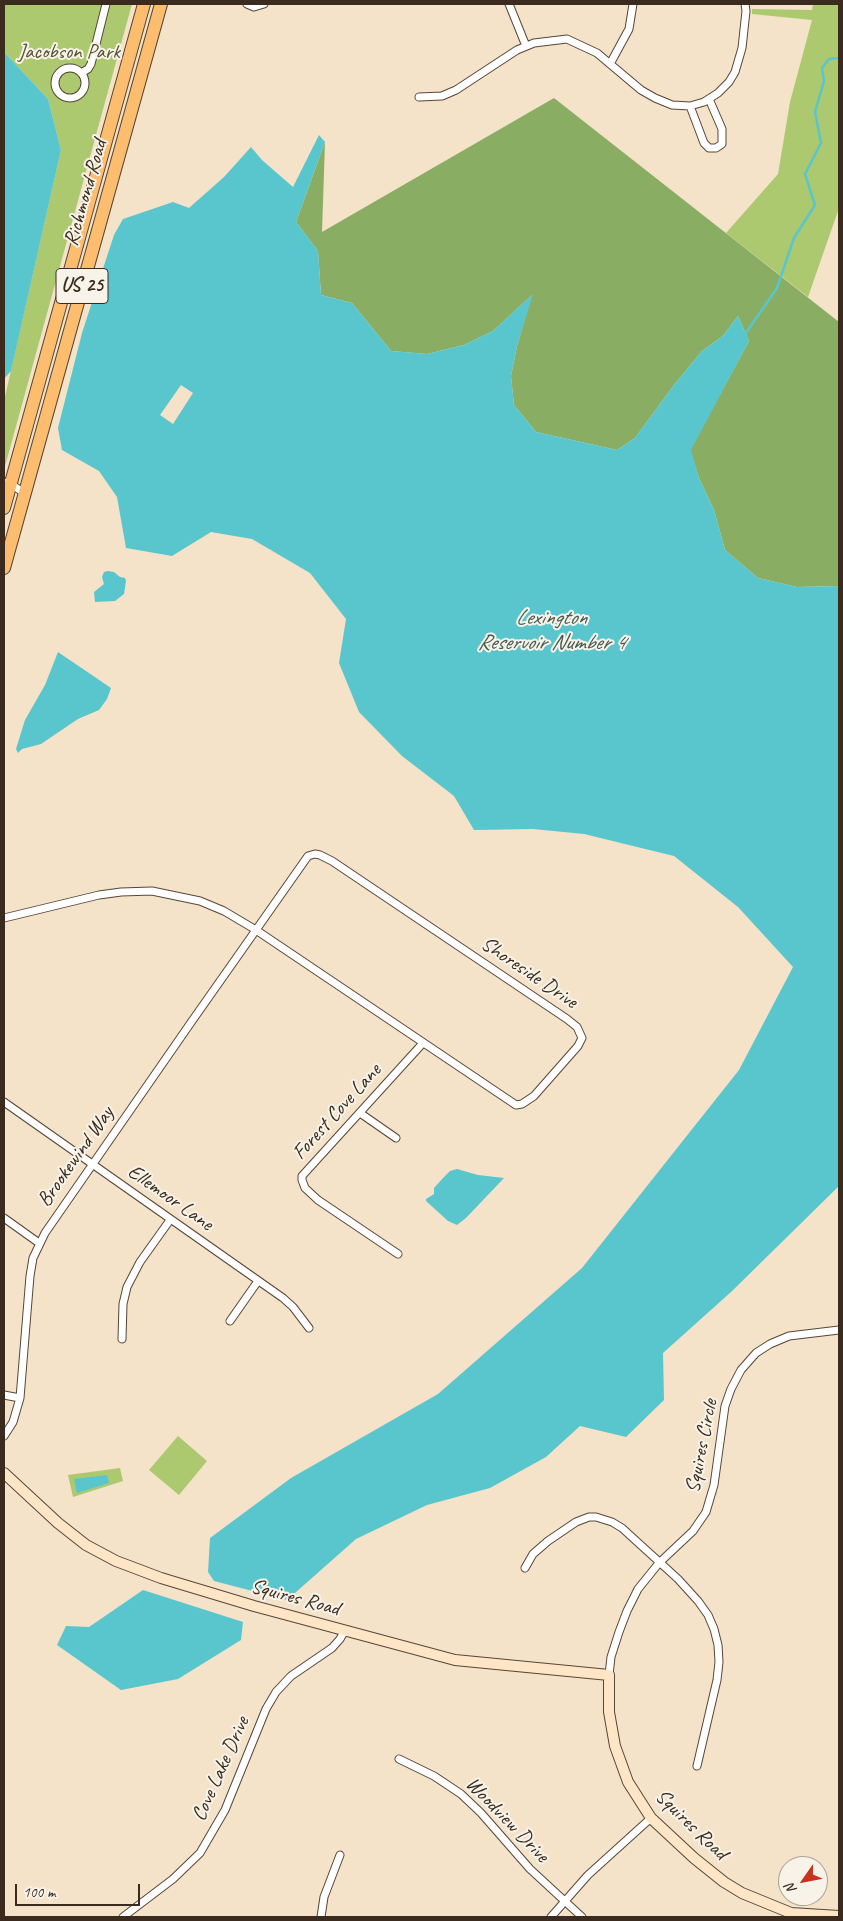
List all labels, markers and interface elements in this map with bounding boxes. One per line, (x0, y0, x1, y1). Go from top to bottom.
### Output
park label: Jacobson Park (18, 39, 120, 65)
street label: Richmond Road (59, 137, 113, 249)
road number: US 25 (56, 268, 108, 304)
water label: Lexington Reservoir Number 4 (477, 605, 625, 656)
street label: Shoreside Drive (476, 931, 582, 1015)
street label: Forest Cove Lane (287, 1059, 387, 1165)
street label: Brookewind Way (32, 1102, 120, 1212)
street label: Ellemoor Lane (122, 1159, 218, 1237)
street label: Squires Circle (681, 1397, 723, 1495)
street label: Squires Road (248, 1574, 342, 1622)
street label: Cove Lake Drive (187, 1713, 255, 1825)
street label: Woodview Drive (460, 1772, 554, 1868)
street label: Squires Road (650, 1784, 732, 1866)
north arrow (778, 1856, 828, 1906)
scale bar (18, 1874, 142, 1906)
text: N (781, 1881, 800, 1897)
text: 100 m (23, 1883, 55, 1902)

